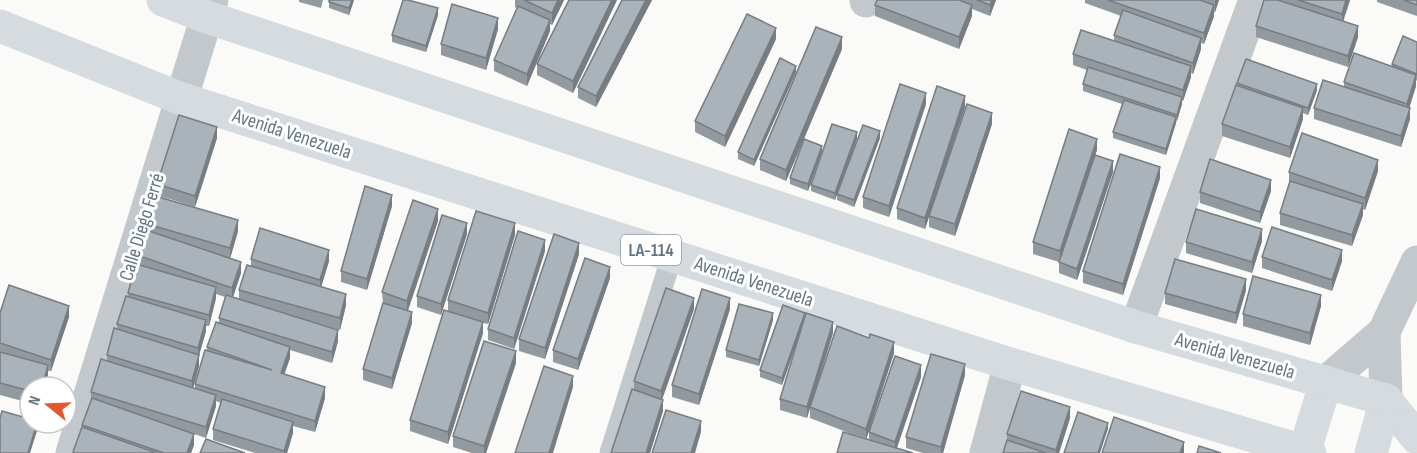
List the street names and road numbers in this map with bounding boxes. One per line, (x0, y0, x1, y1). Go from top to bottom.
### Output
street label: Avenida Venezuela (229, 103, 354, 164)
street label: Calle Diego Ferré (114, 170, 170, 284)
road number: LA-114 (621, 235, 681, 265)
street label: Avenida Venezuela (691, 251, 816, 312)
street label: Avenida Venezuela (1171, 327, 1298, 385)

